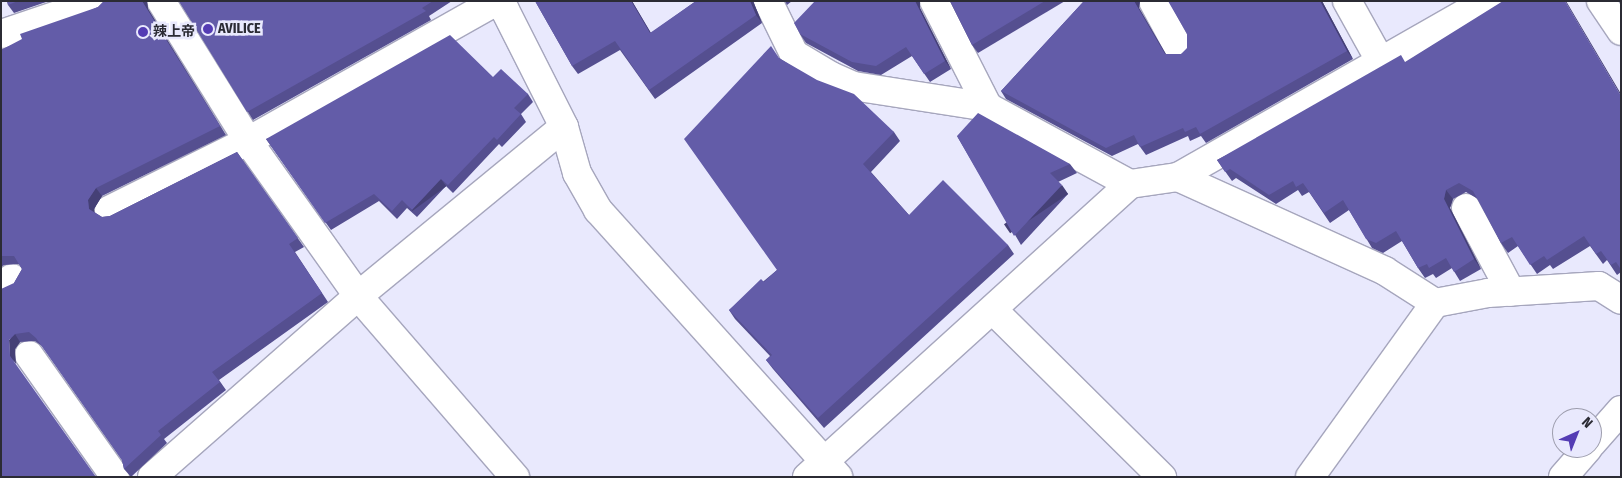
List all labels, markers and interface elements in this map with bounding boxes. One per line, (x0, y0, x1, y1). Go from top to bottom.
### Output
place label: AVILICE (218, 21, 261, 37)
marker: AVILICE (202, 23, 214, 35)
place label: 辣上帝 (153, 24, 195, 40)
marker: 辣上帝 (137, 26, 149, 38)
north arrow (1552, 408, 1602, 458)
text: N (1578, 414, 1596, 432)

